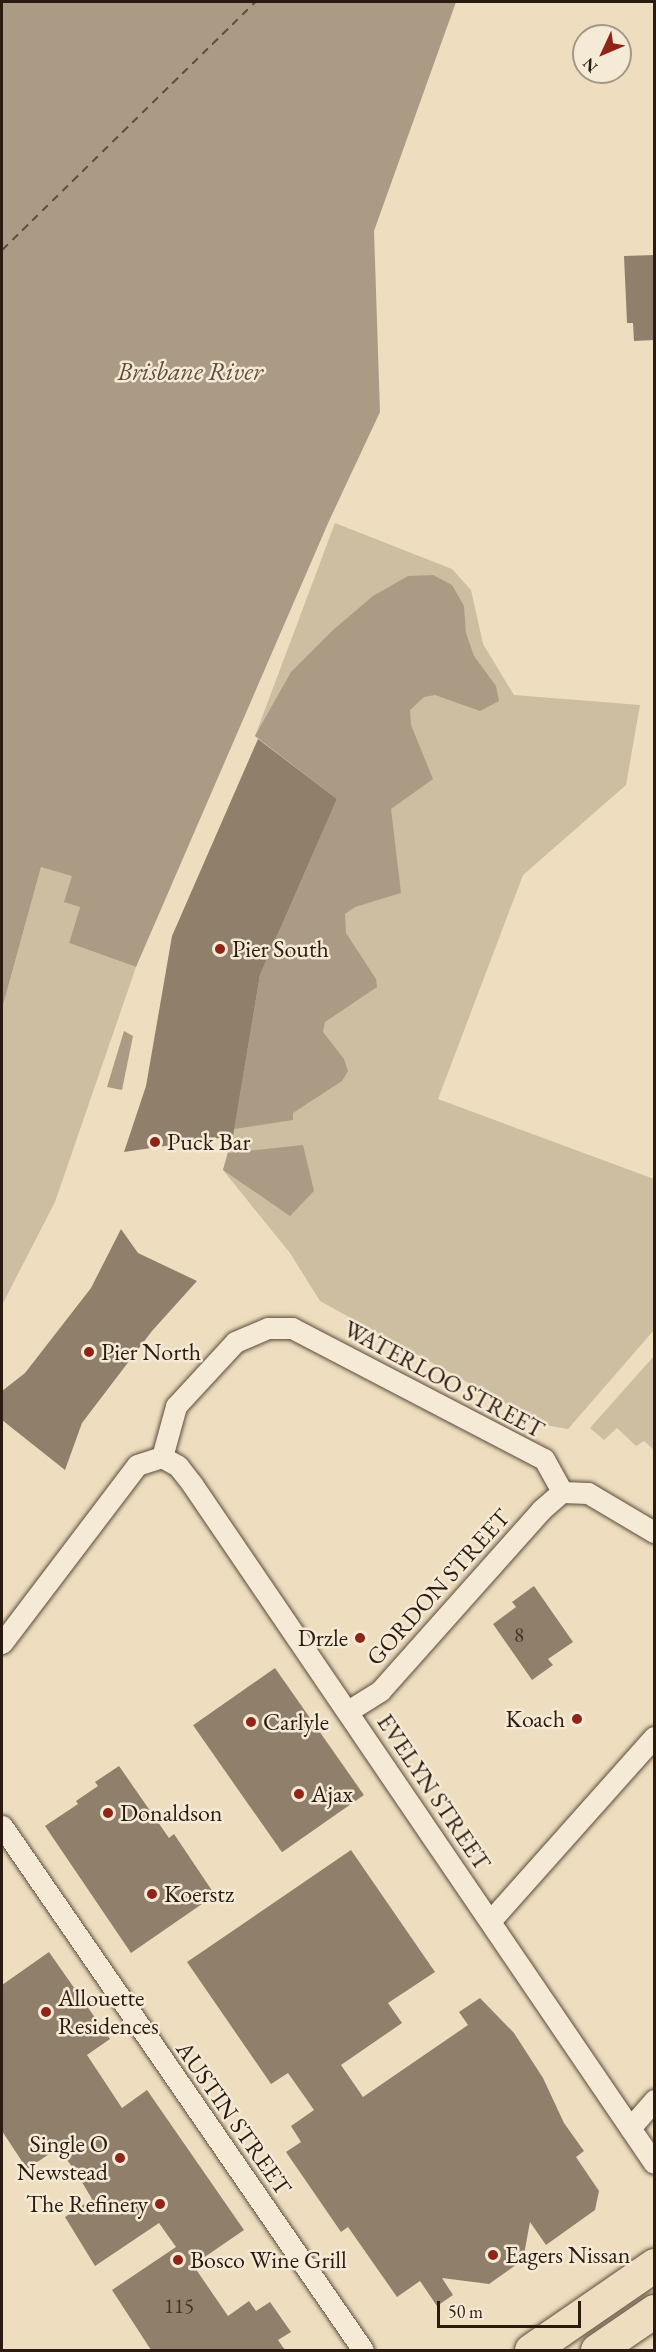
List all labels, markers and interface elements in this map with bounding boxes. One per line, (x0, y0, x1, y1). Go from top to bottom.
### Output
north arrow (572, 24, 632, 84)
text: N (578, 54, 602, 77)
water label: Brisbane River (117, 356, 263, 388)
place label: Pier South (232, 935, 329, 963)
marker: Pier South (213, 942, 227, 956)
place label: Puck Bar (167, 1128, 250, 1156)
marker: Puck Bar (148, 1135, 162, 1149)
street label: WATERLOO STREET (339, 1314, 549, 1444)
place label: Pier North (101, 1338, 201, 1366)
marker: Pier North (82, 1345, 96, 1359)
street label: GORDON STREET (360, 1503, 516, 1671)
house number: 8 (514, 1622, 524, 1648)
place label: Drzle (298, 1624, 348, 1652)
marker: Drzle (353, 1631, 367, 1645)
place label: Koach (506, 1705, 565, 1733)
place label: Carlyle (263, 1708, 329, 1736)
street label: EVELYN STREET (371, 1708, 497, 1876)
marker: Koach (570, 1712, 584, 1726)
marker: Carlyle (244, 1715, 258, 1729)
place label: Ajax (311, 1780, 353, 1808)
marker: Ajax (292, 1787, 306, 1801)
place label: Donaldson (120, 1799, 222, 1827)
marker: Donaldson (101, 1806, 115, 1820)
place label: Koerstz (164, 1880, 234, 1908)
marker: Koerstz (145, 1887, 159, 1901)
place label: Allouette Residences (58, 1984, 159, 2040)
marker: Allouette Residences (39, 2005, 53, 2019)
street label: AUSTIN STREET (170, 2036, 298, 2200)
place label: Single O Newstead (17, 2130, 108, 2186)
marker: Single O Newstead (113, 2151, 127, 2165)
place label: The Refinery (26, 2190, 148, 2218)
marker: The Refinery (153, 2197, 167, 2211)
place label: Eagers Nissan (505, 2241, 631, 2269)
place label: Bosco Wine Grill (190, 2246, 347, 2274)
marker: Eagers Nissan (486, 2248, 500, 2262)
marker: Bosco Wine Grill (171, 2253, 185, 2267)
scale bar (440, 2289, 584, 2327)
house number: 115 (164, 2293, 194, 2319)
text: 50 m (448, 2300, 483, 2323)

